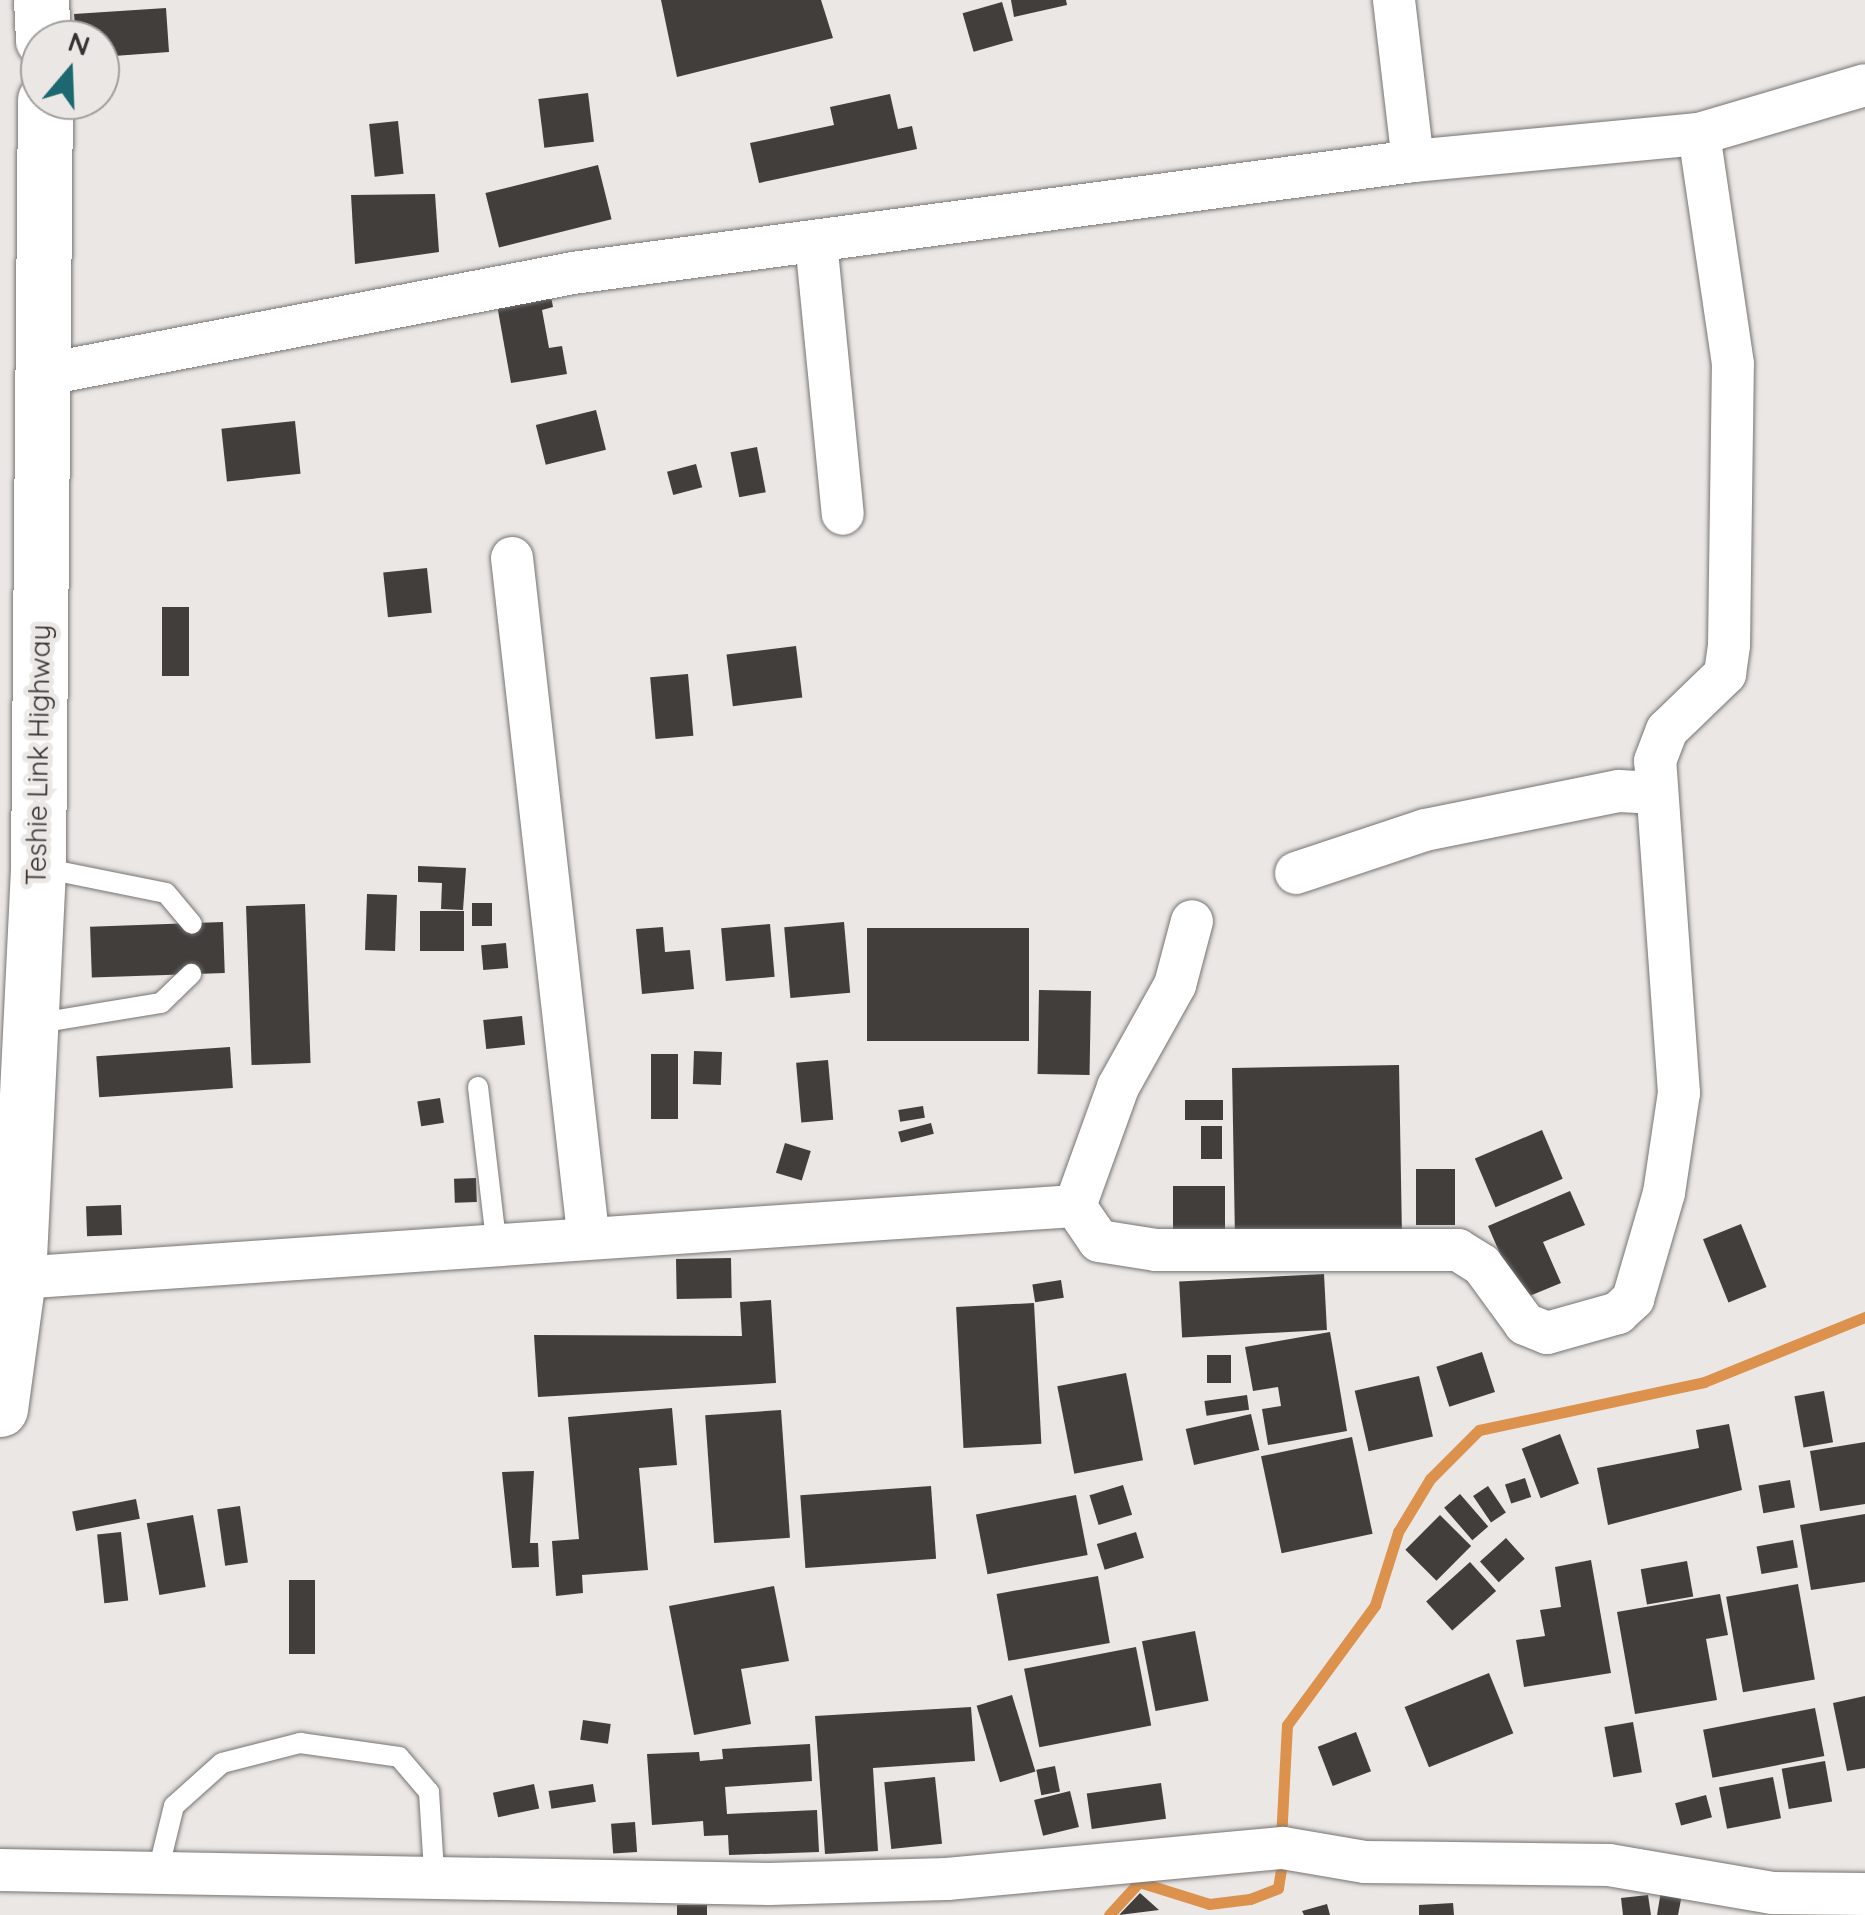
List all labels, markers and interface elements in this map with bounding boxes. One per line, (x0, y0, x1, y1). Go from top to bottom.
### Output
north arrow (20, 20, 120, 120)
text: N (64, 23, 95, 63)
street label: Teshie Link Highway (19, 624, 57, 886)

